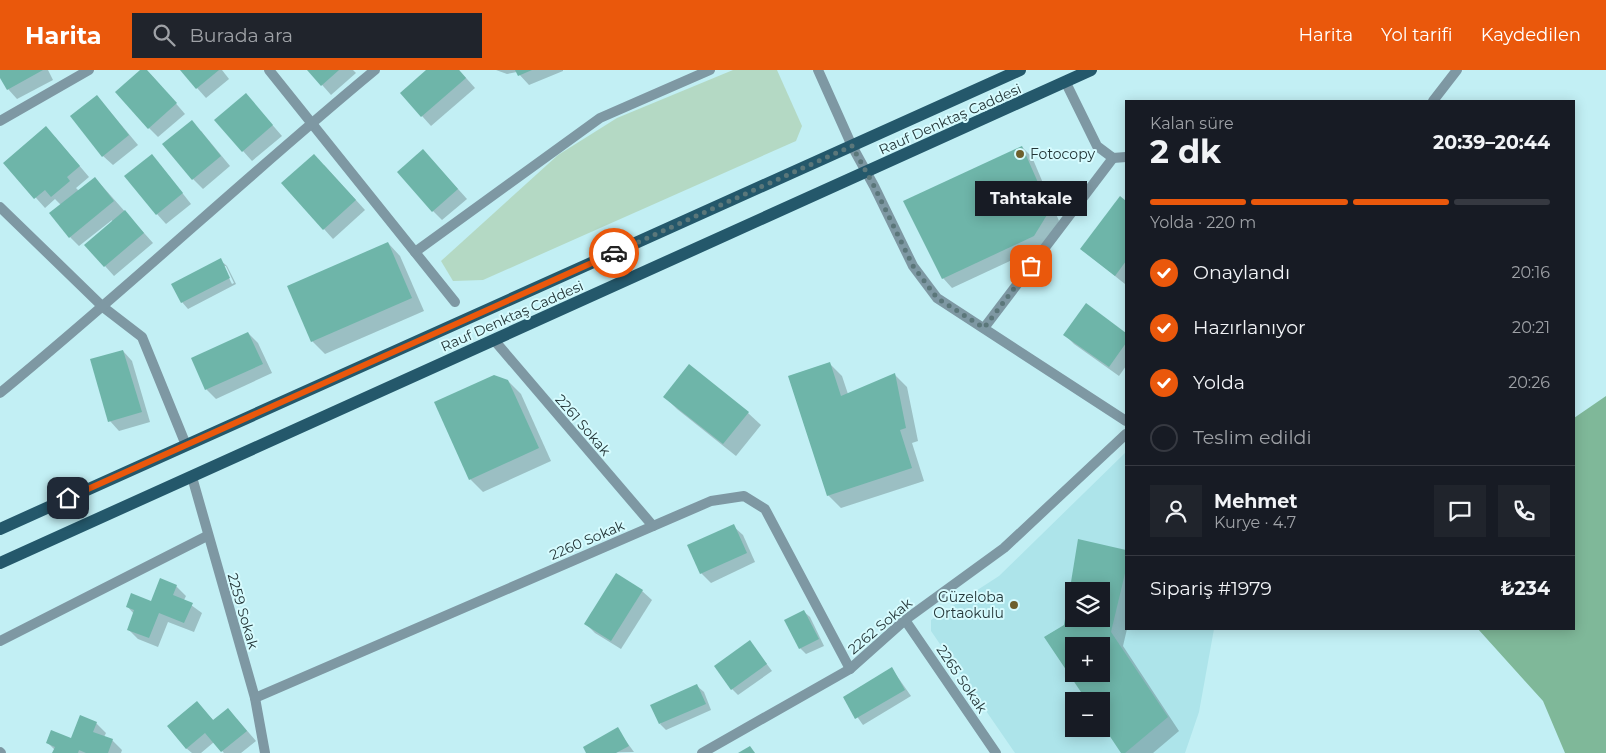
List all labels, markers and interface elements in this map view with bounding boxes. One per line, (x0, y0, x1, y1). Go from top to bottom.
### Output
search box (132, 13, 482, 58)
text: Harita (25, 21, 102, 50)
icon: search (150, 21, 178, 49)
text: Burada ara (190, 24, 293, 47)
text: Harita (1298, 24, 1353, 46)
text: Yol tarifi (1381, 24, 1453, 46)
text: Kaydedilen (1481, 24, 1581, 46)
street label: Rauf Denktaş Caddesi (876, 79, 1024, 159)
text: Kalan süre (1150, 114, 1234, 133)
text: 20:39–20:44 (1433, 131, 1550, 154)
text: 2 dk (1150, 132, 1221, 171)
place label: Fotocopy (1030, 145, 1095, 163)
marker: Fotocopy (1014, 148, 1026, 160)
callout: Tahtakale (975, 181, 1087, 216)
text: Tahtakale (990, 189, 1072, 208)
text: Yolda · 220 m (1150, 213, 1256, 232)
courier (589, 228, 639, 278)
icon: car (600, 239, 628, 267)
pin (1010, 245, 1052, 287)
icon: bag (1017, 252, 1045, 280)
icon: check (1150, 259, 1178, 287)
text: Onaylandı (1193, 261, 1290, 284)
text: 20:16 (1511, 263, 1550, 282)
street label: Rauf Denktaş Caddesi (438, 276, 586, 356)
icon: check (1150, 314, 1178, 342)
text: Hazırlanıyor (1193, 316, 1306, 339)
text: 20:21 (1512, 318, 1550, 337)
icon: check (1150, 369, 1178, 397)
text: Yolda (1193, 371, 1245, 394)
text: 20:26 (1508, 373, 1550, 392)
street label: 2261 Sokak (551, 391, 615, 460)
text: Teslim edildi (1193, 426, 1312, 449)
pin (47, 477, 89, 519)
icon: home (54, 484, 82, 512)
button: person (1150, 485, 1202, 537)
button: chat (1434, 485, 1486, 537)
button: phone (1498, 485, 1550, 537)
text: Mehmet (1214, 490, 1298, 513)
text: Kurye · 4.7 (1214, 513, 1296, 532)
street label: 2260 Sokak (547, 516, 628, 564)
street label: 2259 Sokak (224, 571, 263, 652)
text: Sipariş #1979 (1150, 577, 1272, 600)
text: ₺234 (1501, 577, 1550, 600)
map controls (1065, 582, 1110, 737)
button: layers (1065, 582, 1110, 627)
place label: Güzeloba Ortaokulu (933, 588, 1004, 622)
street label: 2262 Sokak (844, 594, 916, 658)
marker: Güzeloba Ortaokulu (1008, 599, 1020, 611)
button: + (1065, 637, 1110, 682)
street label: 2265 Sokak (933, 642, 992, 717)
button: − (1065, 692, 1110, 737)

